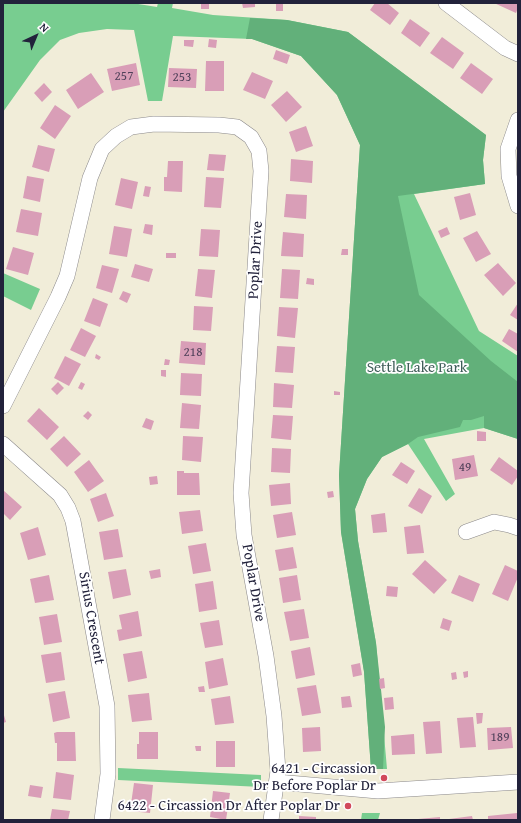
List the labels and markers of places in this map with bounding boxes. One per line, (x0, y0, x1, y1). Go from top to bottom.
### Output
place label: 6421 - Circassion Dr Before Poplar Dr (253, 760, 376, 795)
marker: 6421 - Circassion Dr Before Poplar Dr (379, 773, 389, 783)
place label: 6422 - Circassion Dr After Poplar Dr (118, 797, 340, 815)
marker: 6422 - Circassion Dr After Poplar Dr (343, 801, 353, 811)

